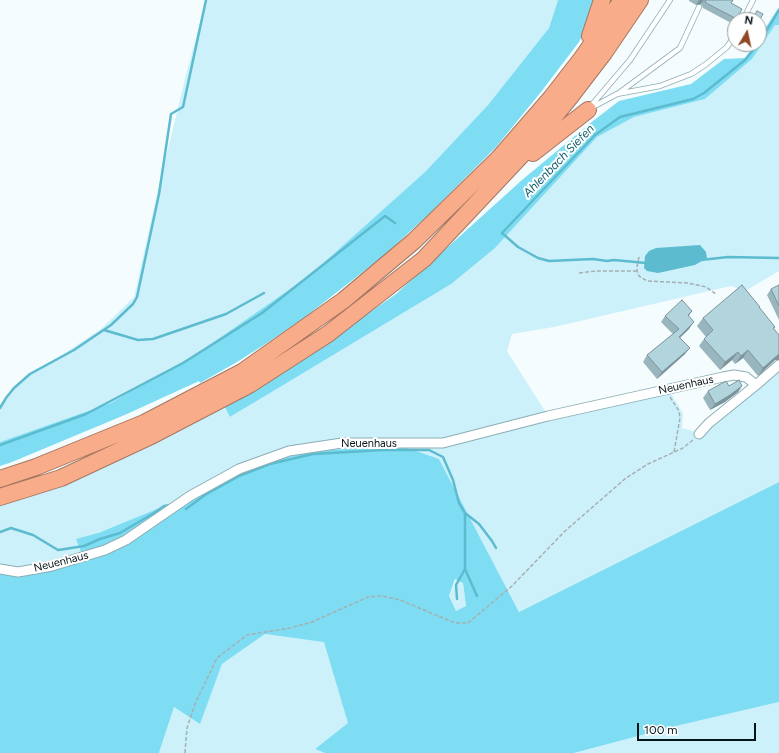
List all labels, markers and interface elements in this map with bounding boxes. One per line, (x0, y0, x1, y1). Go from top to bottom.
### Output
north arrow (727, 12, 767, 52)
text: N (744, 14, 754, 28)
water label: Ahlenbach Siefen (521, 122, 597, 200)
street label: Neuenhaus (657, 373, 715, 397)
street label: Neuenhaus (341, 437, 397, 451)
street label: Neuenhaus (32, 549, 90, 575)
scale bar (639, 715, 758, 741)
text: 100 m (644, 723, 678, 737)

